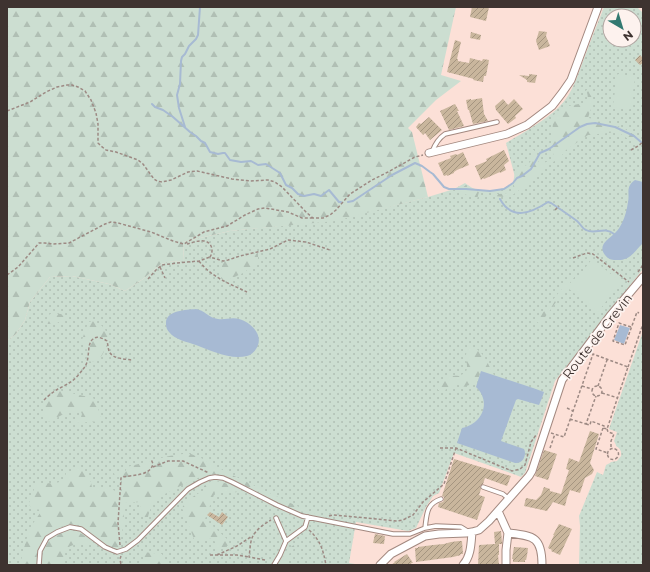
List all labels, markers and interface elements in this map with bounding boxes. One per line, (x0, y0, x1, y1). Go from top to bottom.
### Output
north arrow (602, 8, 642, 48)
text: N (620, 28, 636, 44)
street label: Route de Crevin (559, 290, 635, 382)

